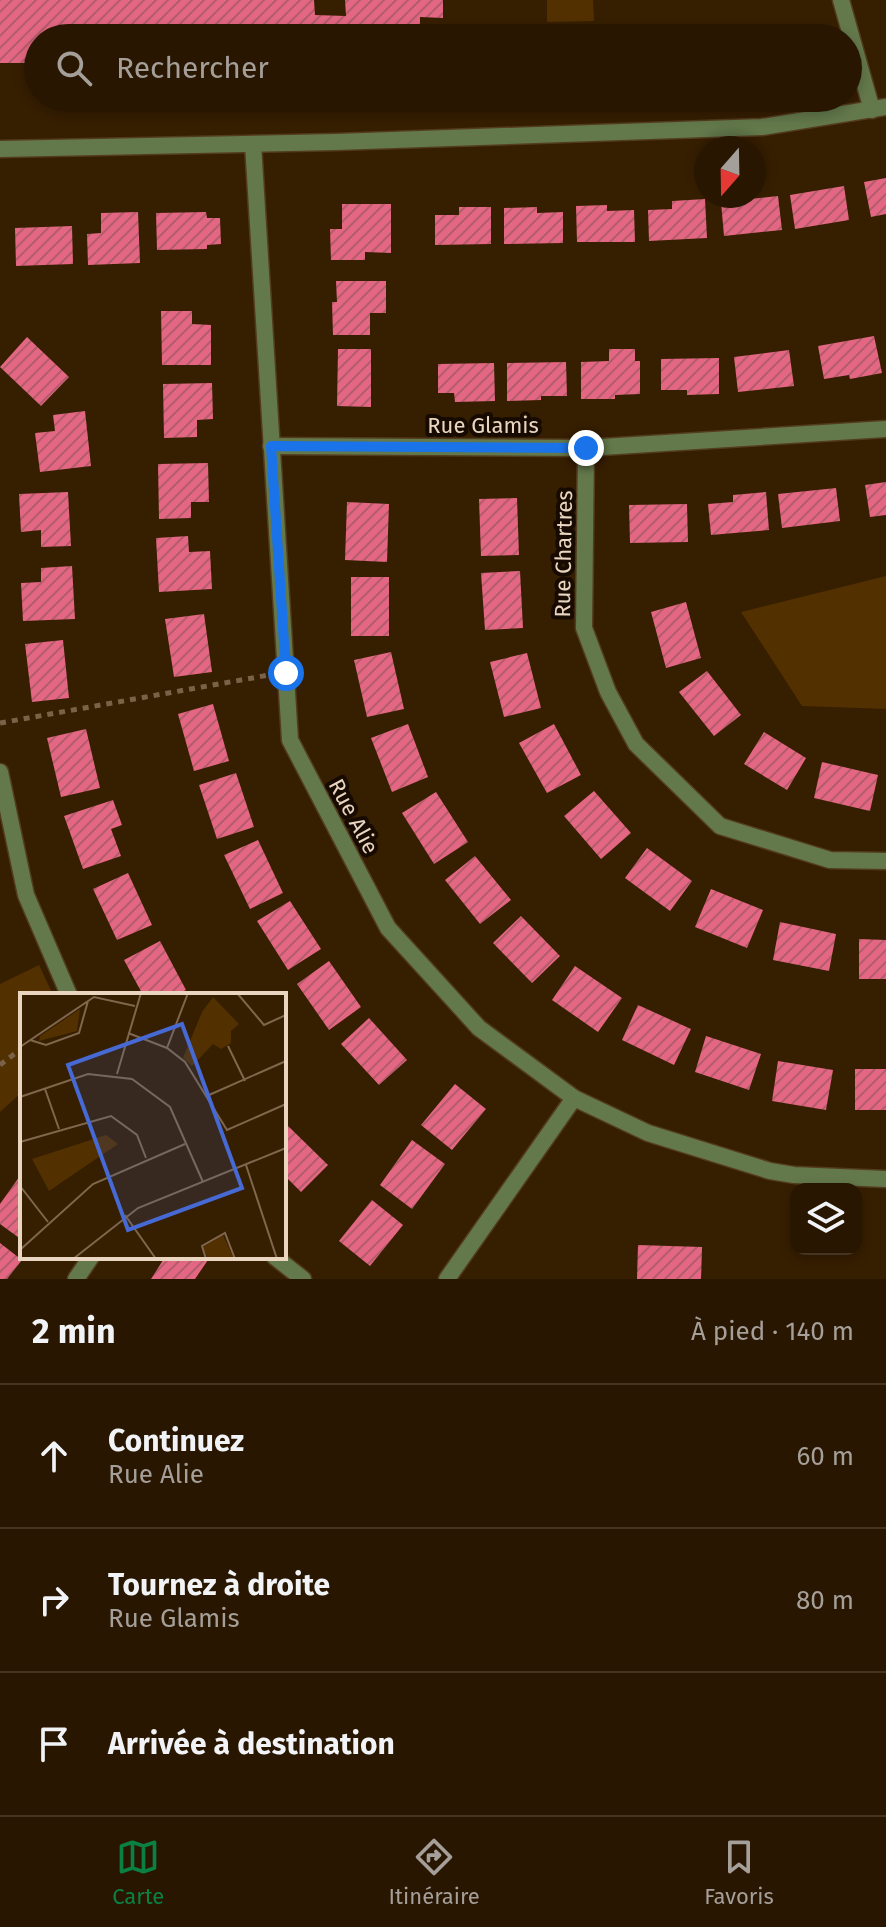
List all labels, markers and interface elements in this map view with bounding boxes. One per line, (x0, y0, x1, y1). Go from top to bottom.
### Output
search box (24, 24, 862, 112)
icon: search (52, 46, 96, 90)
text: Rechercher (116, 50, 269, 86)
north arrow (694, 136, 766, 208)
street label: Rue Glamis (427, 412, 539, 439)
route end (568, 430, 604, 466)
street label: Rue Chartres (549, 490, 578, 618)
route start (268, 655, 304, 691)
street label: Rue Alie (323, 774, 385, 858)
inset map (20, 993, 286, 1259)
map controls (790, 1183, 862, 1255)
button: layers (790, 1183, 862, 1255)
text: 2 min (32, 1311, 116, 1352)
text: À pied · 140 m (691, 1316, 854, 1347)
text: Continuez (108, 1423, 244, 1459)
icon: ahead (32, 1434, 76, 1478)
text: 60 m (796, 1441, 854, 1472)
text: Rue Alie (108, 1459, 204, 1490)
text: Tournez à droite (108, 1567, 330, 1603)
icon: right (32, 1578, 76, 1622)
text: 80 m (796, 1585, 854, 1616)
text: Rue Glamis (108, 1603, 240, 1634)
icon: arrive (32, 1722, 76, 1766)
text: Arrivée à destination (108, 1726, 395, 1762)
tab: Carte (112, 1835, 164, 1910)
tab: Itinéraire (389, 1835, 480, 1910)
tab: Favoris (704, 1835, 774, 1910)

